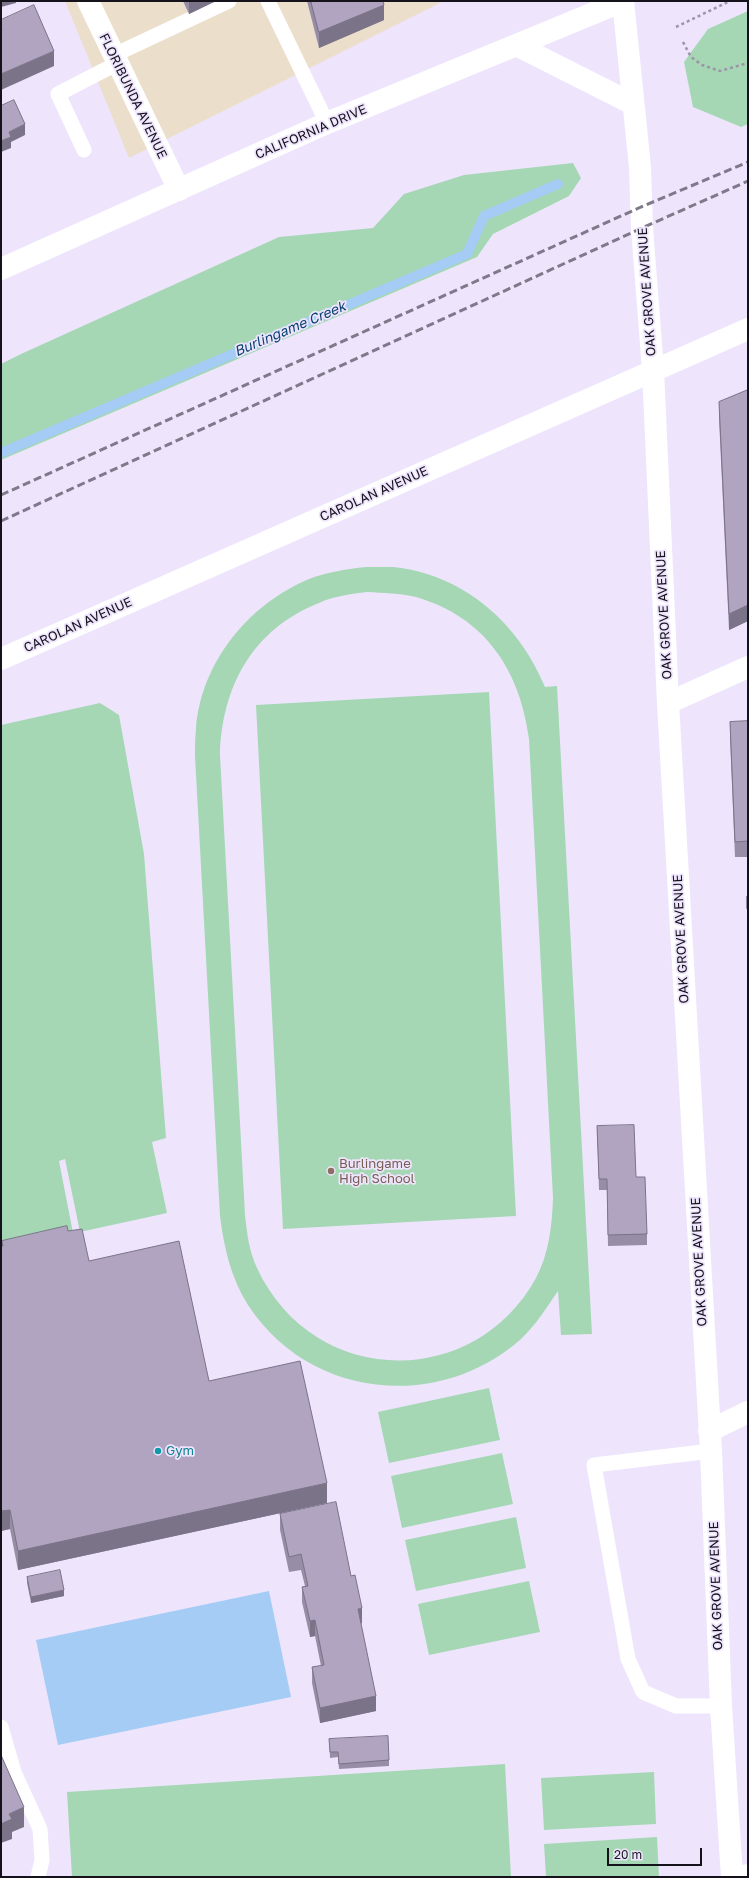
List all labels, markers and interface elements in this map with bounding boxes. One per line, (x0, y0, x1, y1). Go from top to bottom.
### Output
street label: FLORIBUNDA AVENUE (96, 31, 170, 161)
street label: CALIFORNIA DRIVE (253, 101, 369, 163)
street label: OAK GROVE AVENUE (635, 227, 659, 357)
water label: Burlingame Creek (232, 298, 348, 360)
street label: CAROLAN AVENUE (317, 463, 431, 525)
street label: OAK GROVE AVENUE (653, 550, 675, 680)
street label: CAROLAN AVENUE (21, 594, 135, 656)
street label: OAK GROVE AVENUE (670, 874, 692, 1004)
place label: Burlingame High School (339, 1156, 415, 1187)
marker: Burlingame High School (326, 1166, 336, 1176)
street label: OAK GROVE AVENUE (688, 1197, 710, 1327)
place label: Gym (166, 1443, 194, 1459)
marker: Gym (153, 1446, 163, 1456)
street label: OAK GROVE AVENUE (706, 1521, 726, 1651)
scale bar (609, 1840, 704, 1866)
text: 20 m (614, 1847, 642, 1862)

